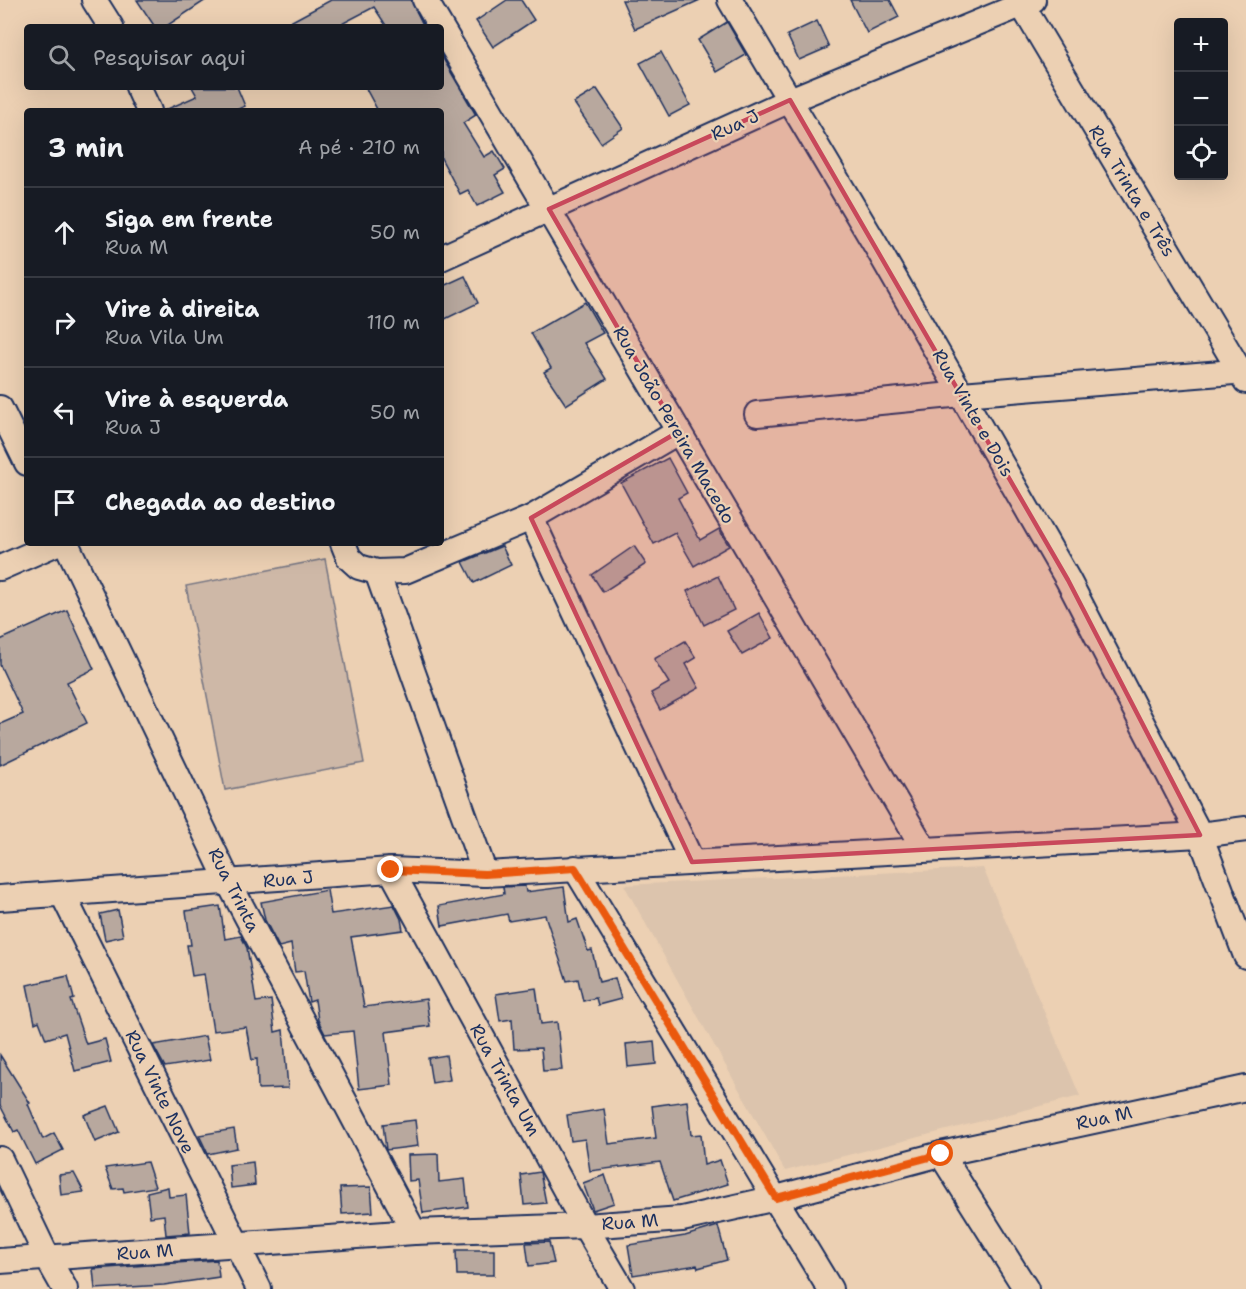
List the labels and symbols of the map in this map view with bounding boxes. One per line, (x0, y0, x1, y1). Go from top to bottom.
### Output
street label: Rua J (707, 104, 763, 146)
street label: Rua Trinta e Três (1083, 121, 1181, 261)
street label: Rua João Pereira Macedo (607, 322, 741, 528)
street label: Rua Vinte e Dois (927, 345, 1019, 481)
street label: Rua Trinta (203, 844, 265, 936)
route end (377, 856, 403, 882)
street label: Rua J (262, 865, 314, 893)
street label: Rua Trinta Um (464, 1020, 546, 1140)
street label: Rua Vinte Nove (120, 1026, 200, 1158)
street label: Rua M (1074, 1100, 1134, 1136)
route start (927, 1140, 953, 1166)
street label: Rua M (601, 1208, 659, 1236)
street label: Rua M (116, 1238, 174, 1266)

